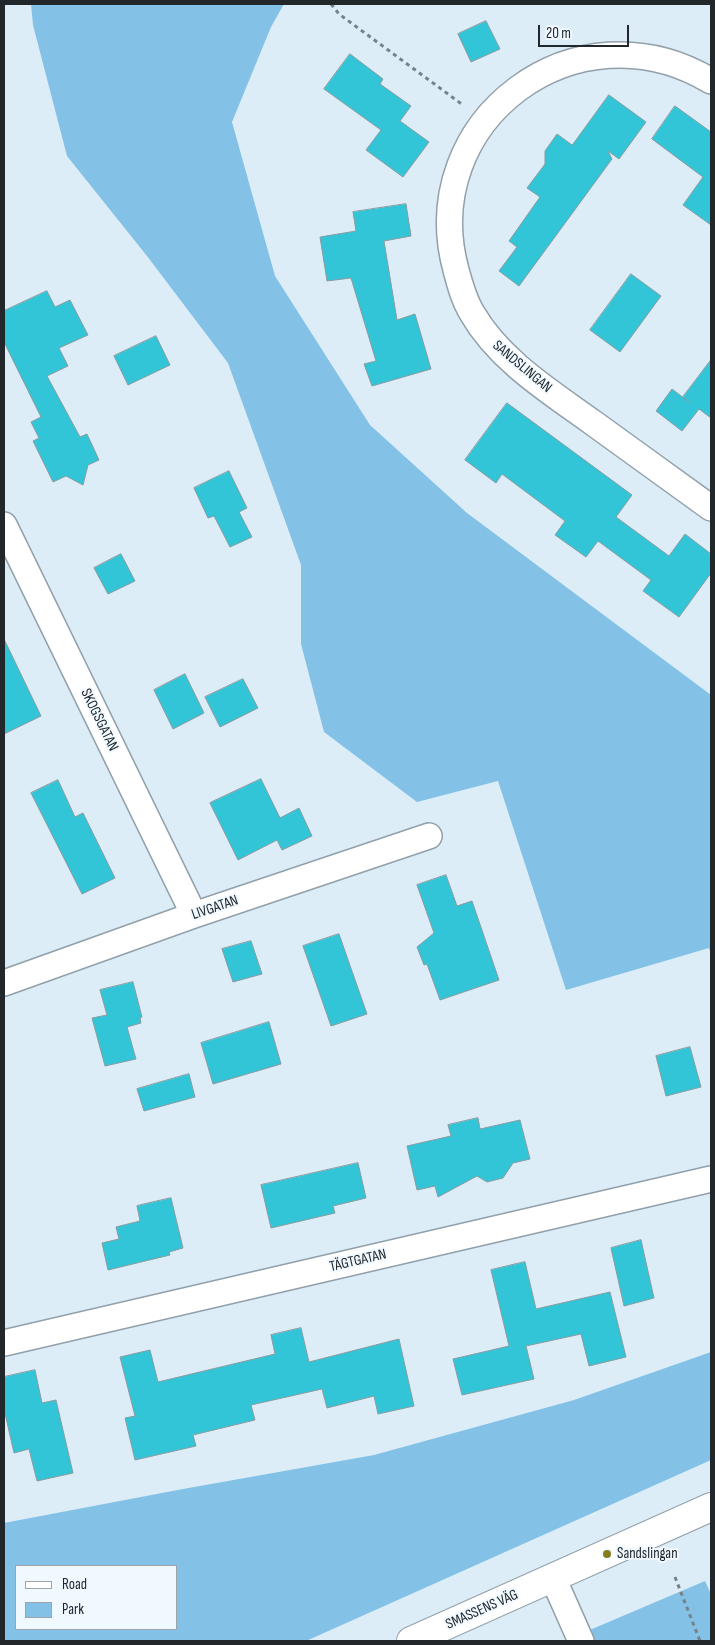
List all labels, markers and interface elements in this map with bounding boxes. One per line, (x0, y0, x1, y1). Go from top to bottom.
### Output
scale bar (540, 15, 631, 47)
text: 20 m (546, 24, 571, 43)
street label: SANDSLINGAN (489, 337, 555, 397)
street label: SKOGSGATAN (76, 686, 122, 754)
street label: LIVGATAN (189, 892, 241, 924)
street label: TÄGTGATAN (328, 1246, 388, 1276)
place label: Sandslingan (617, 1545, 678, 1563)
marker: Sandslingan (601, 1548, 613, 1560)
legend (15, 1565, 178, 1630)
text: Road (62, 1575, 87, 1594)
street label: SMASSENS VÄG (443, 1586, 521, 1634)
text: Park (62, 1600, 84, 1619)

